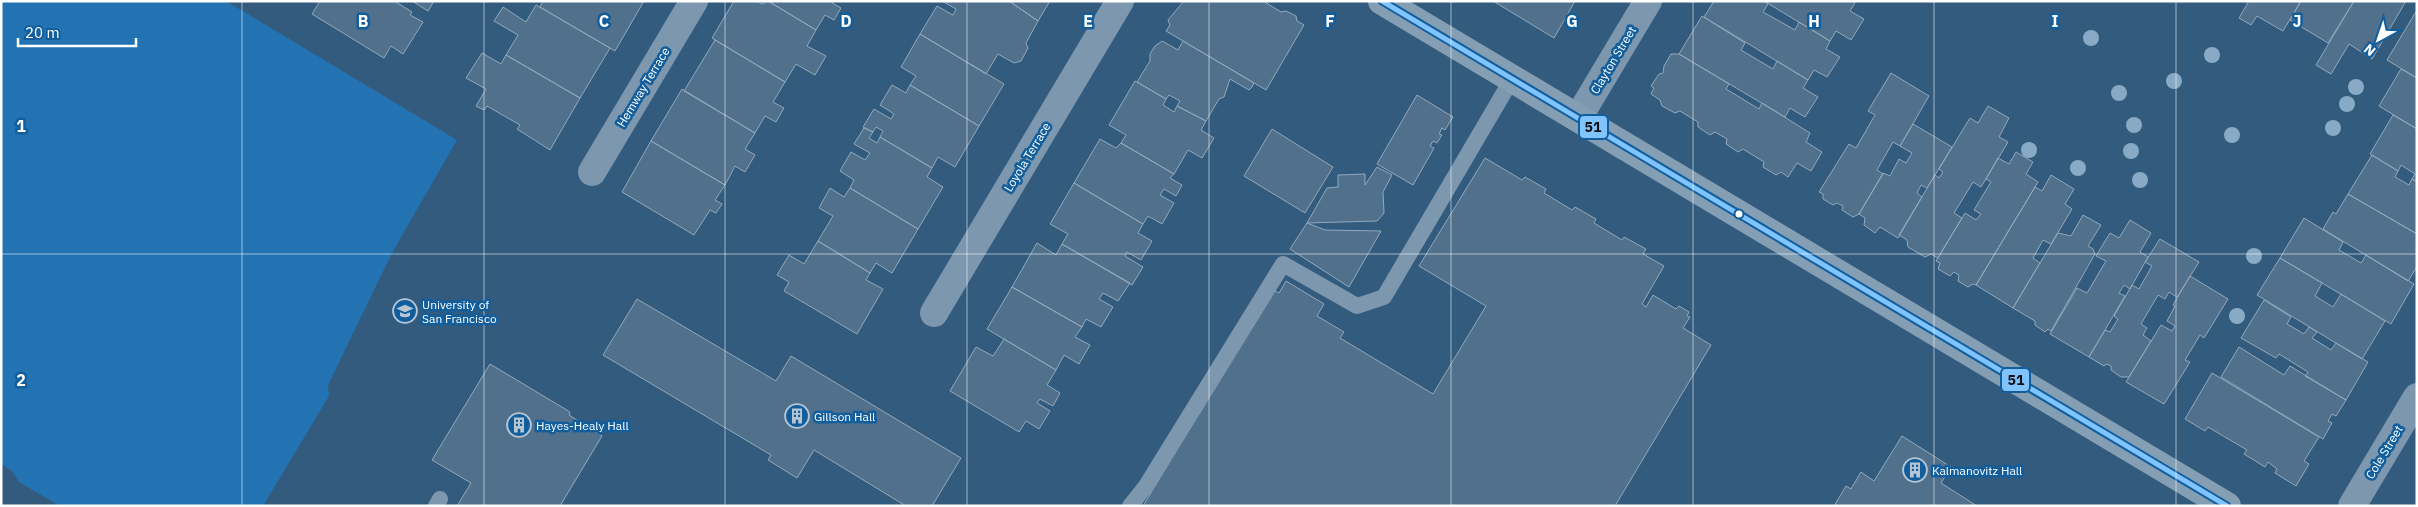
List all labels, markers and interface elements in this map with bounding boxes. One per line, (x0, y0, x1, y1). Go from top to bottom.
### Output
text: B (358, 11, 369, 31)
text: C (599, 11, 609, 31)
text: D (840, 11, 852, 31)
text: E (1083, 11, 1093, 31)
text: F (1325, 11, 1335, 31)
text: G (1566, 11, 1578, 31)
text: H (1808, 11, 1820, 31)
text: I (2052, 11, 2059, 31)
text: J (2293, 11, 2301, 31)
scale bar (18, 15, 135, 47)
north arrow (2353, 15, 2403, 65)
text: 20 m (25, 23, 60, 42)
street label: Clayton Street (1587, 23, 1639, 97)
text: N (2360, 40, 2379, 60)
street label: Hemway Terrace (613, 44, 673, 130)
line badge: 51 (1579, 115, 1608, 139)
text: 1 (16, 116, 26, 136)
text: 51 (1585, 118, 1602, 136)
street label: Loyola Terrace (1000, 119, 1054, 194)
unlabelled marker (1734, 209, 1744, 219)
place label: University of San Francisco (422, 297, 497, 326)
school or university icon: University of San Francisco (392, 298, 418, 324)
line badge: 51 (2001, 368, 2030, 392)
text: 2 (16, 370, 26, 390)
text: 51 (2008, 371, 2025, 389)
building icon: Gillson Hall (784, 403, 810, 429)
place label: Gillson Hall (814, 409, 875, 424)
building icon: Hayes-Healy Hall (506, 412, 532, 438)
place label: Hayes-Healy Hall (536, 418, 629, 433)
street label: Cole Street (2362, 423, 2406, 481)
building icon: Kalmanovitz Hall (1902, 457, 1928, 483)
place label: Kalmanovitz Hall (1932, 463, 2022, 478)

